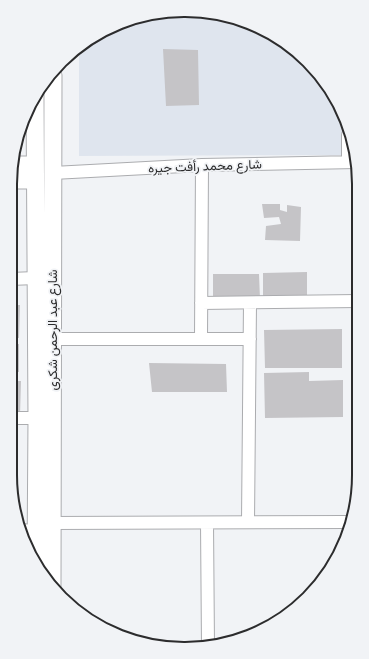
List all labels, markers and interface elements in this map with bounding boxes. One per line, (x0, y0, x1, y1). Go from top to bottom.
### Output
street label: شارع محمد رأفت جيره (148, 157, 262, 177)
street label: شارع عبد الرحمن شكرى (45, 270, 62, 390)

